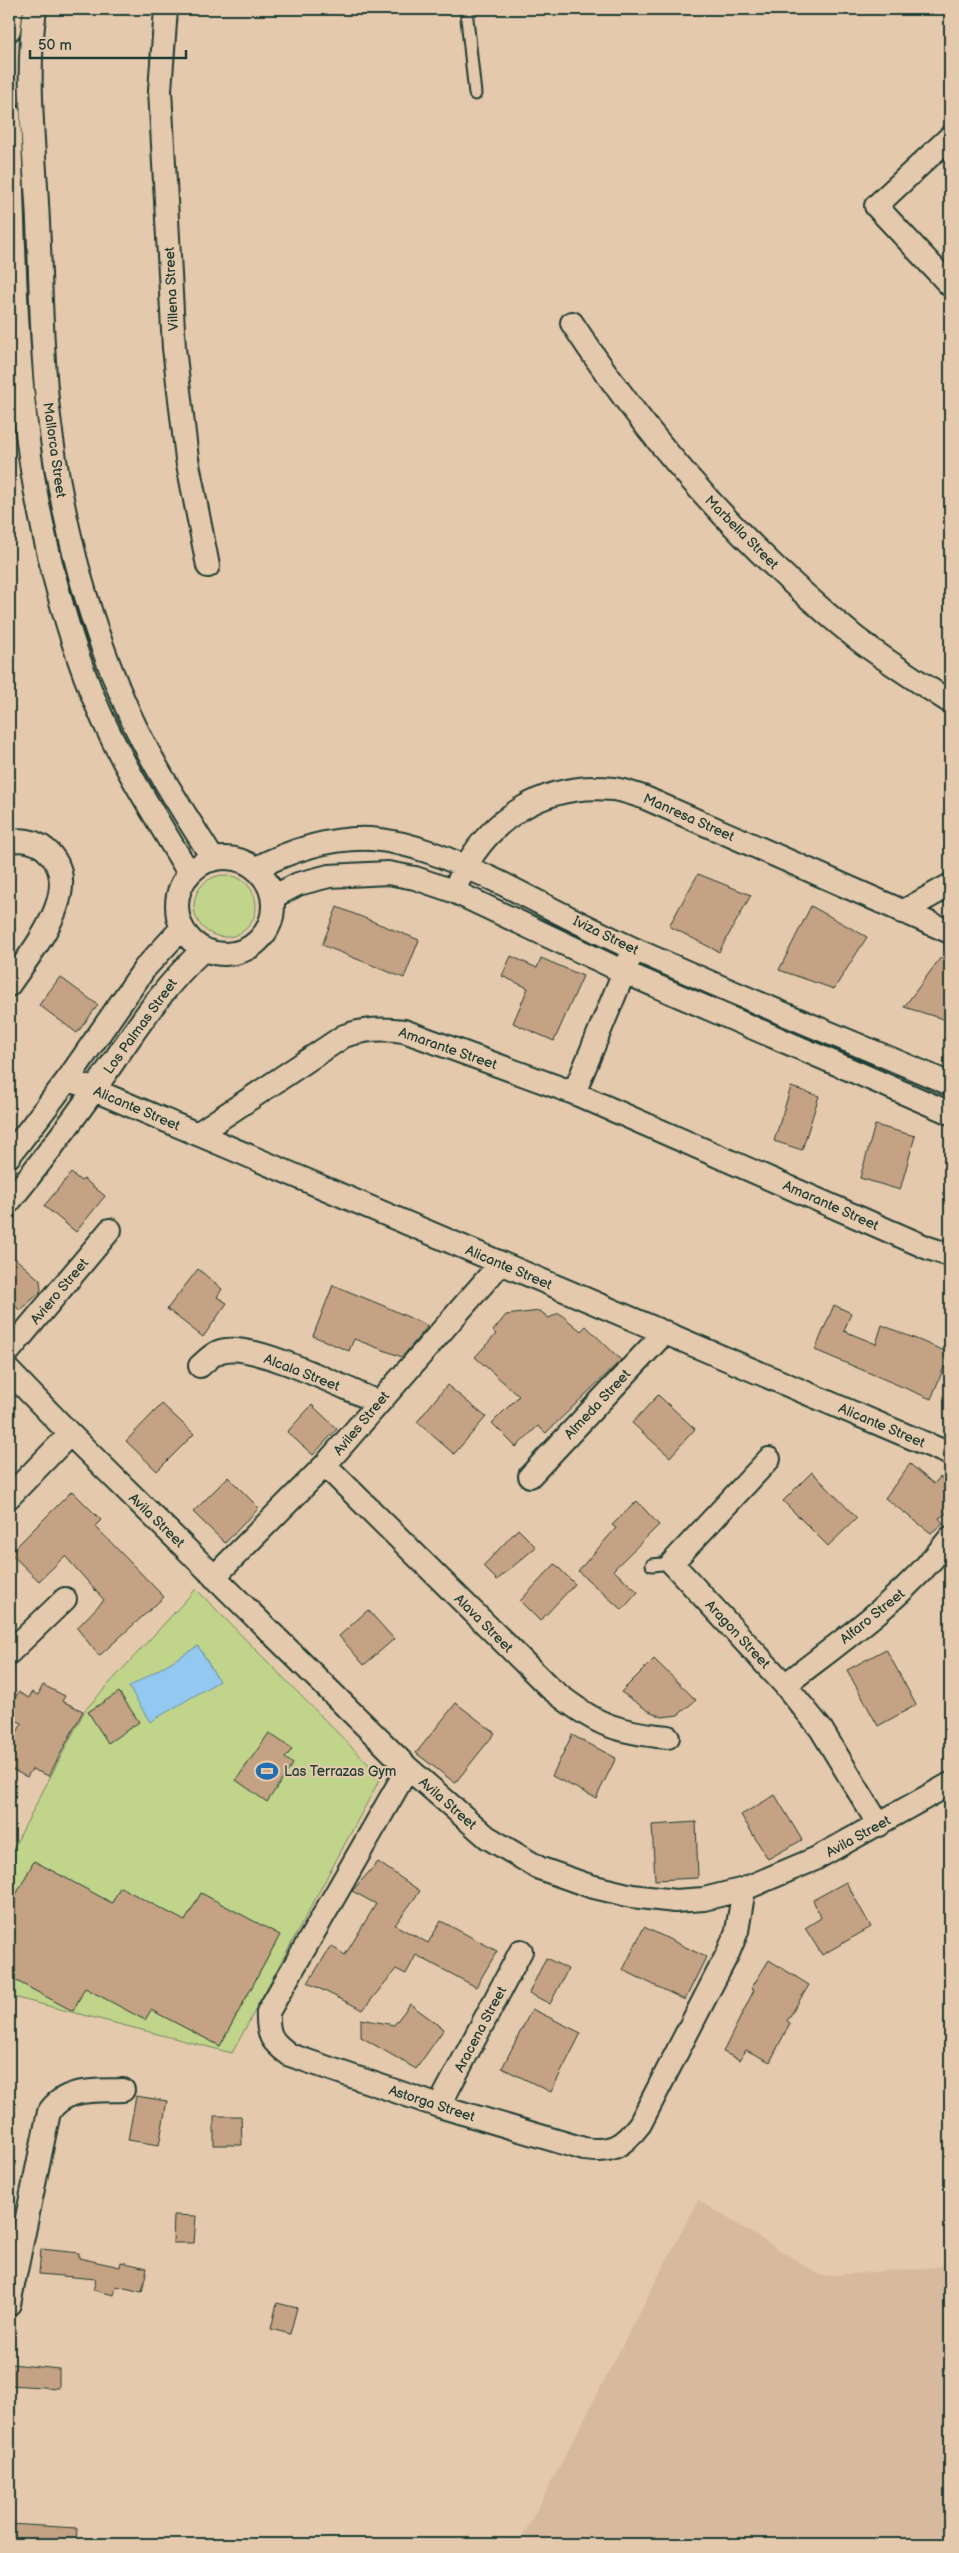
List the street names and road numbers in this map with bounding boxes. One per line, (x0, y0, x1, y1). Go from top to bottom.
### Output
street label: Villena Street (161, 246, 182, 331)
street label: Mallorca Street (39, 401, 70, 500)
street label: Marbella Street (701, 492, 783, 573)
street label: Manresa Street (641, 790, 738, 845)
street label: Iviza Street (570, 912, 642, 959)
street label: Los Palmas Street (100, 975, 181, 1077)
street label: Amarante Street (396, 1024, 500, 1073)
street label: Alicante Street (91, 1083, 183, 1135)
street label: Amarante Street (780, 1177, 882, 1234)
street label: Alicante Street (463, 1242, 555, 1294)
street label: Aviero Street (27, 1254, 92, 1328)
street label: Alcala Street (262, 1350, 343, 1395)
street label: Almeda Street (561, 1365, 635, 1443)
street label: Aviles Street (330, 1387, 394, 1459)
street label: Alicante Street (836, 1400, 928, 1452)
street label: Avila Street (125, 1490, 189, 1552)
street label: Alfaro Street (837, 1585, 909, 1648)
street label: Alava Street (451, 1590, 517, 1657)
street label: Aragon Street (702, 1597, 774, 1673)
street label: Avila Street (415, 1774, 481, 1834)
street label: Avila Street (823, 1811, 894, 1861)
street label: Aracena Street (451, 1983, 511, 2075)
street label: Astorga Street (387, 2082, 478, 2126)

